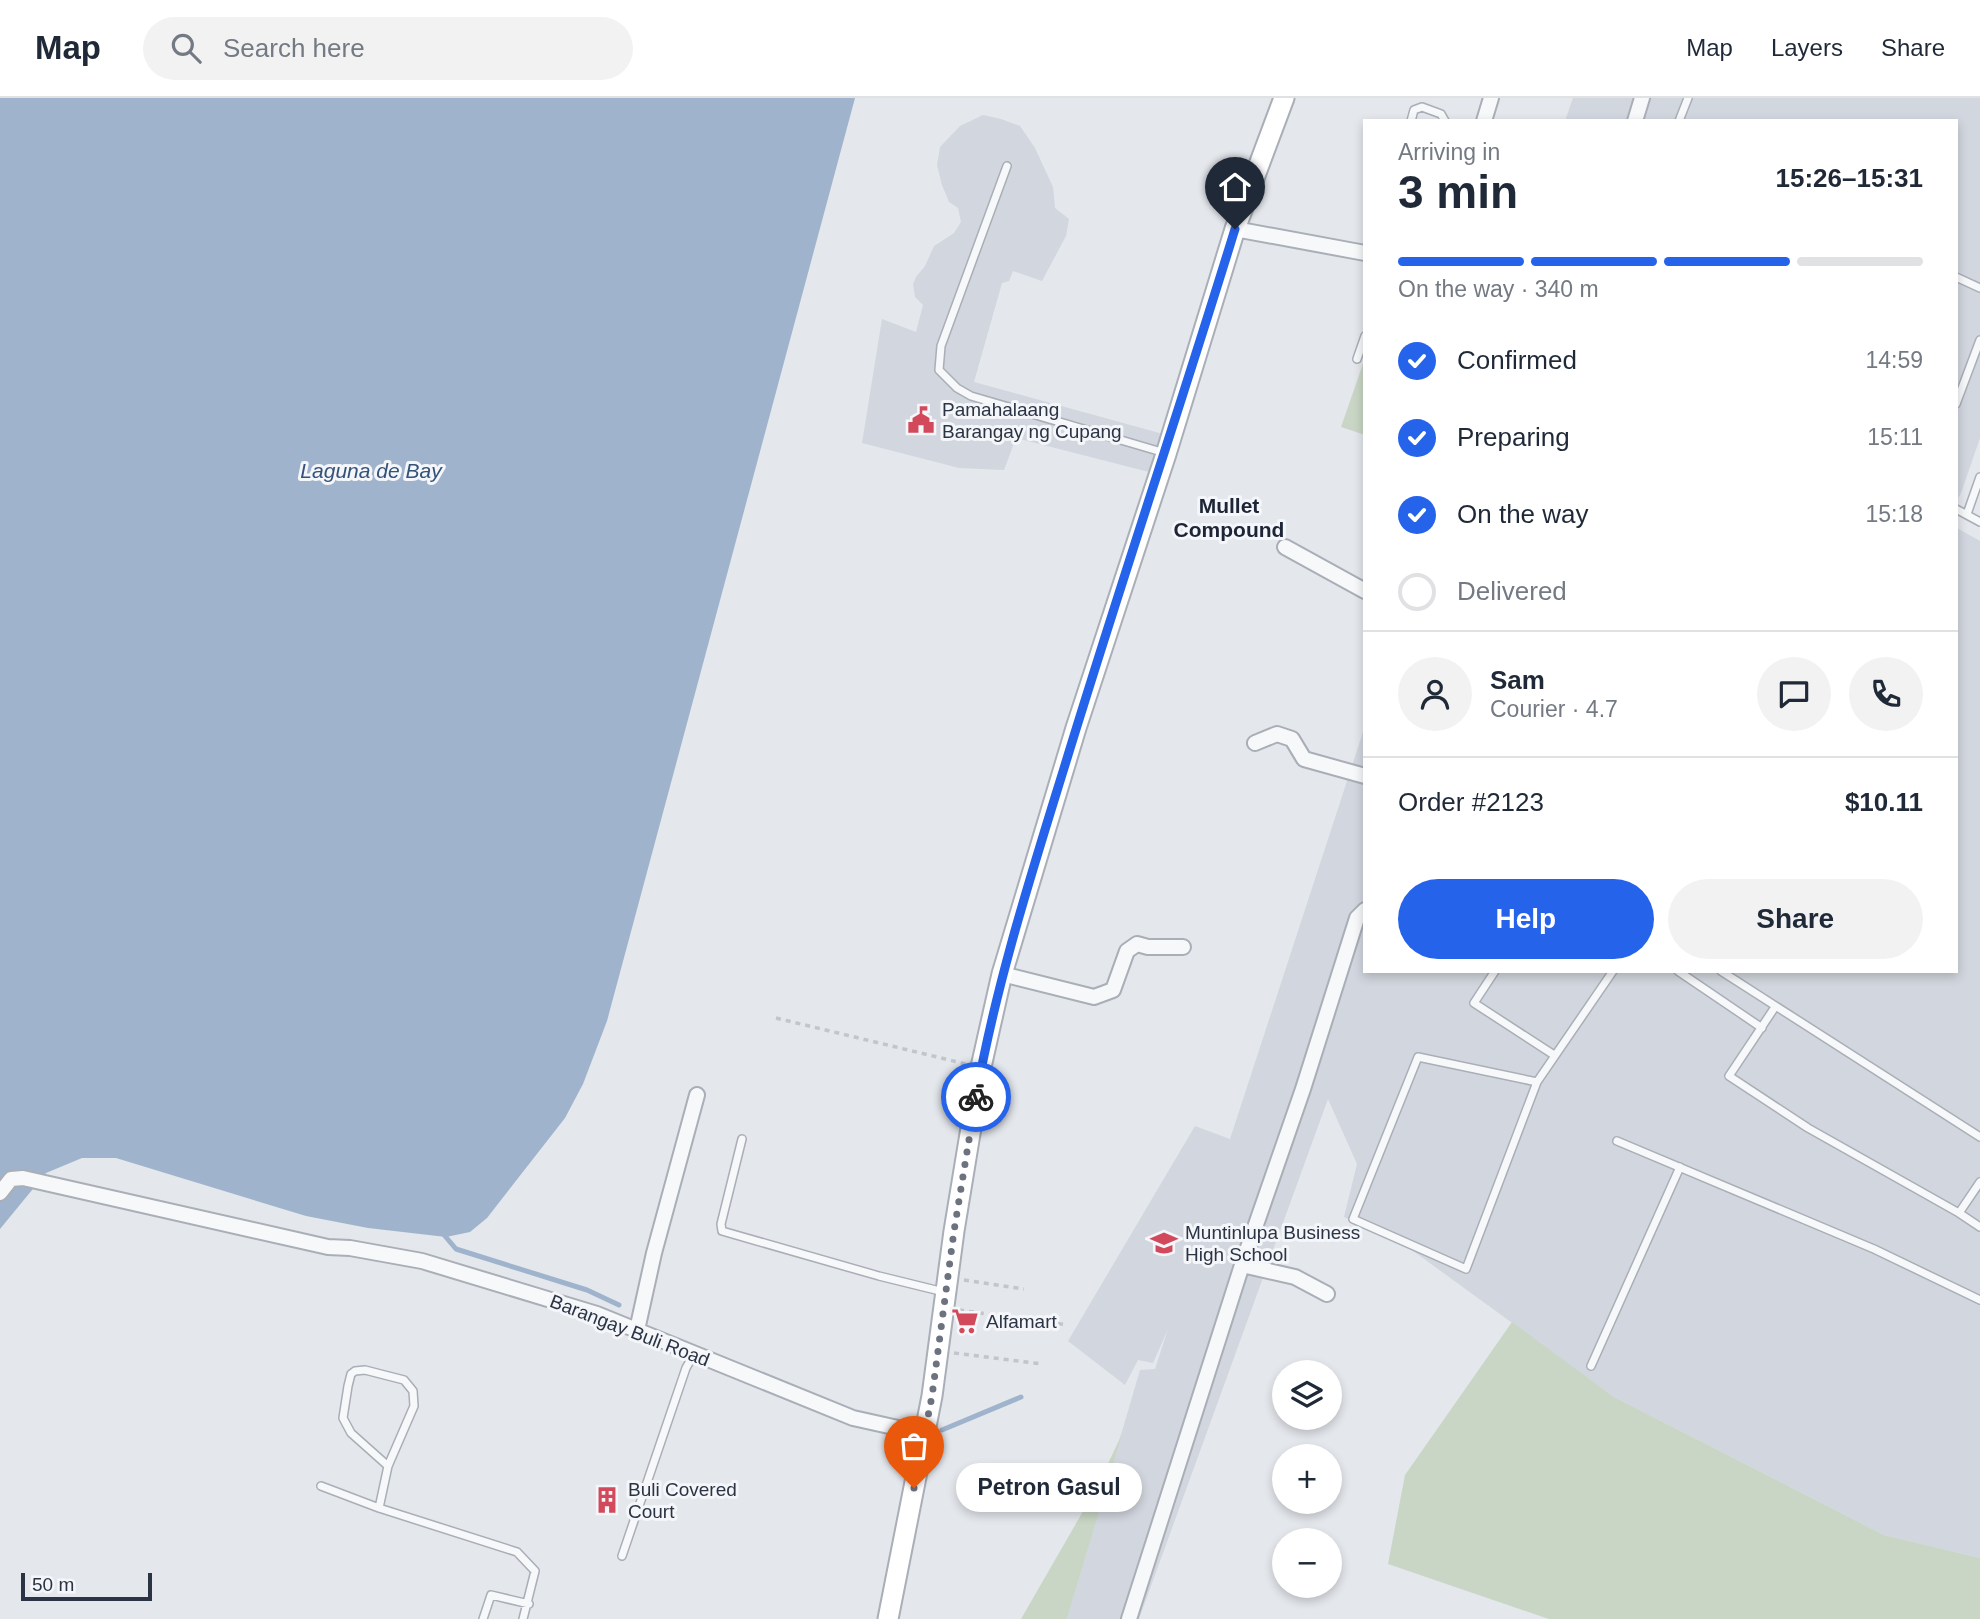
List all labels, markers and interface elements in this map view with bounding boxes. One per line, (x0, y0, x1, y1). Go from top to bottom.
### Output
search box (143, 17, 633, 80)
text: Map (35, 29, 101, 66)
icon: search (167, 29, 205, 67)
text: Search here (223, 33, 365, 63)
text: Map (1686, 34, 1733, 61)
text: Layers (1771, 34, 1843, 61)
text: Share (1881, 34, 1945, 61)
text: Arriving in (1398, 139, 1500, 165)
pin (1205, 157, 1265, 229)
text: 15:26–15:31 (1776, 163, 1923, 193)
text: 3 min (1398, 166, 1518, 218)
icon: home (1216, 168, 1254, 206)
text: On the way · 340 m (1398, 276, 1599, 302)
icon: check (1398, 342, 1436, 380)
text: Confirmed (1457, 345, 1577, 375)
text: 14:59 (1865, 347, 1923, 373)
place label: Pamahalaang Barangay ng Cupang (942, 399, 1122, 442)
public building icon: Pamahalaang Barangay ng Cupang (906, 405, 936, 435)
icon: check (1398, 419, 1436, 457)
text: Preparing (1457, 422, 1570, 452)
text: 15:11 (1867, 424, 1923, 450)
water label: Laguna de Bay (300, 459, 443, 482)
district label: Mullet Compound (1174, 494, 1284, 541)
icon: check (1398, 496, 1436, 534)
text: On the way (1457, 499, 1589, 529)
text: 15:18 (1865, 501, 1923, 527)
text: Delivered (1457, 576, 1567, 606)
button: person (1398, 657, 1472, 731)
button: chat (1757, 657, 1831, 731)
button: phone (1849, 657, 1923, 731)
text: Sam (1490, 665, 1545, 695)
text: Courier · 4.7 (1490, 696, 1618, 722)
text: Order #2123 (1398, 787, 1544, 817)
text: $10.11 (1845, 787, 1923, 817)
button: Help (1398, 879, 1654, 959)
button: Share (1668, 879, 1923, 959)
courier (941, 1062, 1011, 1132)
icon: bike (957, 1078, 995, 1116)
place label: Muntinlupa Business High School (1185, 1222, 1360, 1265)
school or university icon: Muntinlupa Business High School (1149, 1228, 1179, 1258)
street label: Barangay Buli Road (547, 1290, 712, 1371)
supermarket icon: Alfamart (950, 1306, 980, 1336)
place label: Alfamart (986, 1311, 1057, 1332)
map controls (1272, 1360, 1342, 1598)
button: layers (1272, 1360, 1342, 1430)
pin (884, 1416, 944, 1488)
icon: bag (895, 1427, 933, 1465)
button: + (1272, 1444, 1342, 1514)
callout: Petron Gasul (956, 1464, 1142, 1512)
text: Petron Gasul (977, 1474, 1121, 1500)
place label: Buli Covered Court (628, 1479, 737, 1522)
building icon: Buli Covered Court (592, 1485, 622, 1515)
button: − (1272, 1528, 1342, 1598)
scale bar (21, 1570, 152, 1602)
text: 50 m (32, 1574, 74, 1595)

